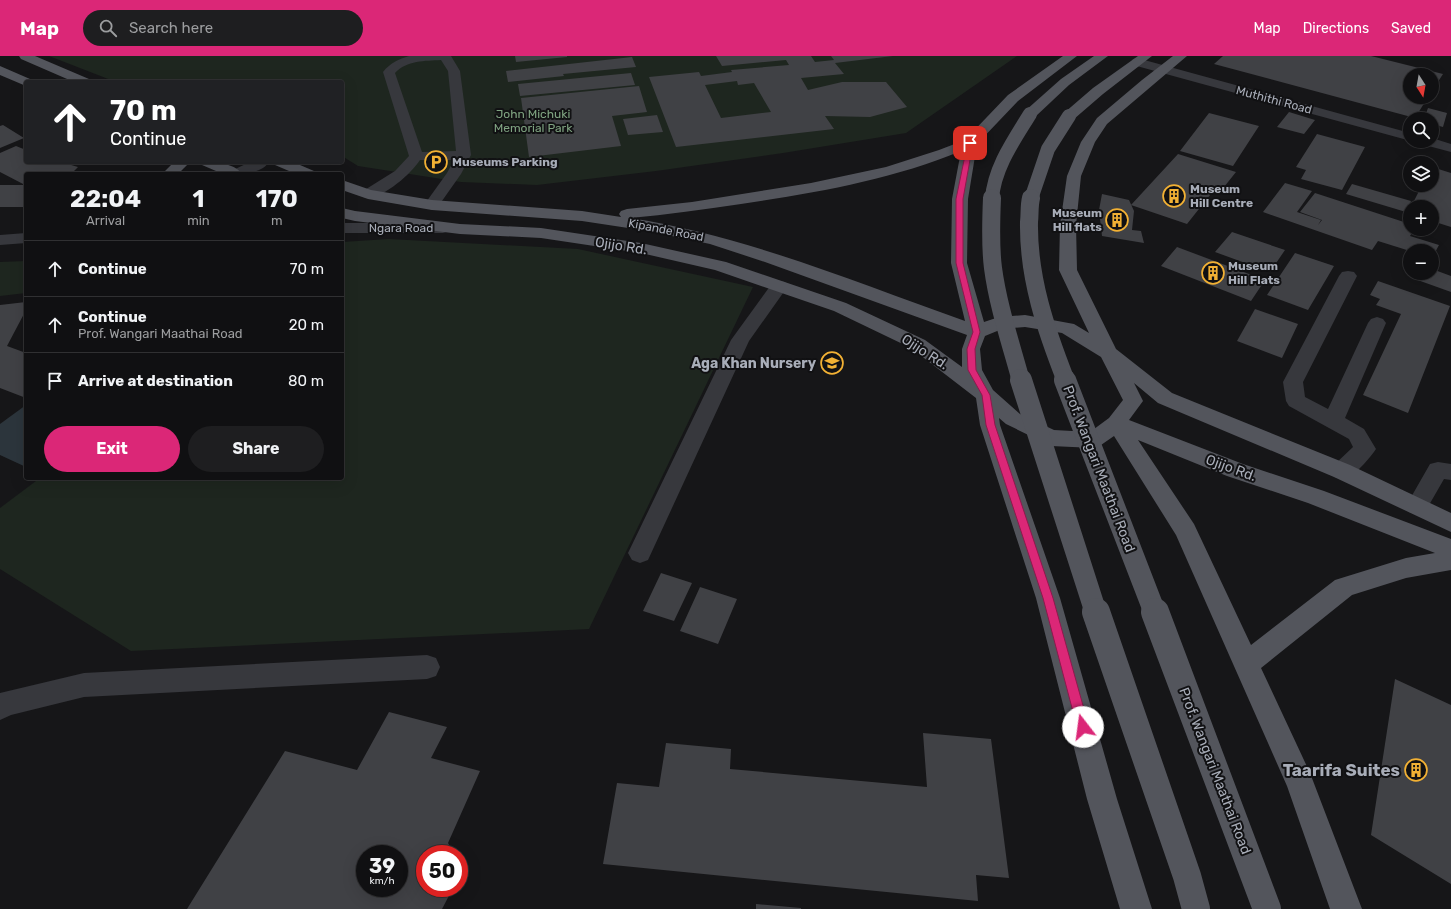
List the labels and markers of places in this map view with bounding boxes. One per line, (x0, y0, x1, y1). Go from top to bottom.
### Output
pin (953, 126, 987, 160)
parking icon: Museums Parking (423, 149, 449, 175)
place label: Museums Parking (452, 155, 558, 169)
place label: Museum Hill Centre (1190, 182, 1253, 210)
building icon: Museum Hill Centre (1161, 183, 1187, 209)
place label: Museum Hill flats (1052, 206, 1102, 234)
building icon: Museum Hill flats (1104, 207, 1130, 233)
place label: Museum Hill Flats (1228, 259, 1280, 287)
building icon: Museum Hill Flats (1200, 260, 1226, 286)
school or university icon: Aga Khan Nursery (819, 350, 845, 376)
place label: Aga Khan Nursery (691, 355, 817, 372)
building icon: Taarifa Suites (1403, 757, 1429, 783)
place label: Taarifa Suites (1283, 760, 1400, 780)

